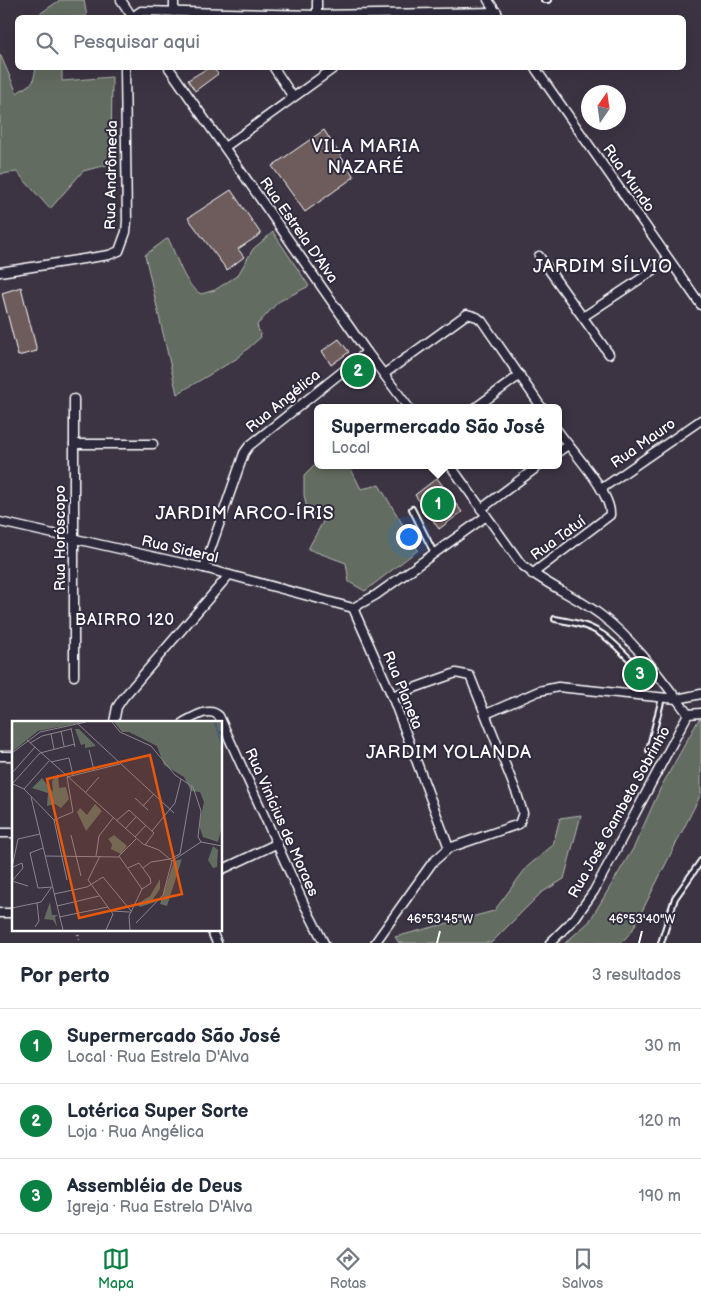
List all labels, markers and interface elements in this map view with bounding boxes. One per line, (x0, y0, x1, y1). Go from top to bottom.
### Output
search box (15, 15, 686, 70)
icon: search (33, 29, 61, 57)
text: Pesquisar aqui (73, 31, 200, 54)
north arrow (581, 85, 626, 130)
street label: Rua Andrômeda (101, 120, 122, 230)
district label: VILA MARIA NAZARÉ (312, 136, 420, 178)
street label: Rua Mundo (598, 141, 659, 216)
street label: Rua Estrela D'Alva (255, 174, 342, 287)
district label: JARDIM SÍLVIO (533, 254, 673, 277)
pin: 2 (342, 352, 374, 390)
street label: Rua Angélica (242, 366, 324, 437)
popup (314, 404, 562, 469)
street label: Rua Mauro (607, 414, 679, 473)
text: Supermercado São José (331, 416, 545, 439)
text: Local (331, 439, 370, 458)
street label: Rua Horóscopo (51, 485, 70, 591)
pin: 1 (422, 485, 454, 523)
district label: JARDIM ARCO-ÍRIS (155, 501, 335, 524)
street label: Rua Tatuí (527, 512, 590, 565)
your location (396, 524, 422, 550)
street label: Rua Sideral (140, 531, 220, 568)
district label: BAIRRO 120 (75, 611, 175, 630)
street label: Rua Planeta (378, 648, 427, 732)
pin: 3 (624, 655, 656, 693)
inset map (12, 721, 222, 931)
street label: Rua José Gambeta Sobrinho (564, 723, 675, 902)
district label: JARDIM YOLANDA (366, 742, 532, 763)
street label: Rua Vinícius de Moraes (240, 745, 323, 900)
text: 46°53'45"W (407, 912, 473, 927)
text: 46°53'40"W (609, 912, 675, 927)
text: Por perto (20, 963, 110, 988)
text: 3 resultados (592, 966, 681, 985)
text: Supermercado São José (67, 1025, 281, 1048)
text: 1 (33, 1037, 39, 1056)
text: 30 m (644, 1037, 681, 1056)
text: Local · Rua Estrela D'Alva (67, 1048, 249, 1067)
text: Lotérica Super Sorte (67, 1100, 248, 1123)
text: 2 (31, 1112, 41, 1131)
text: 120 m (638, 1112, 681, 1131)
text: Loja · Rua Angélica (67, 1123, 204, 1142)
text: Assembléia de Deus (67, 1175, 242, 1198)
text: 3 (31, 1187, 41, 1206)
text: 190 m (639, 1187, 681, 1206)
text: Igreja · Rua Estrela D'Alva (67, 1198, 252, 1217)
tab: Mapa (98, 1245, 134, 1292)
tab: Rotas (330, 1245, 366, 1292)
tab: Salvos (562, 1245, 603, 1292)

